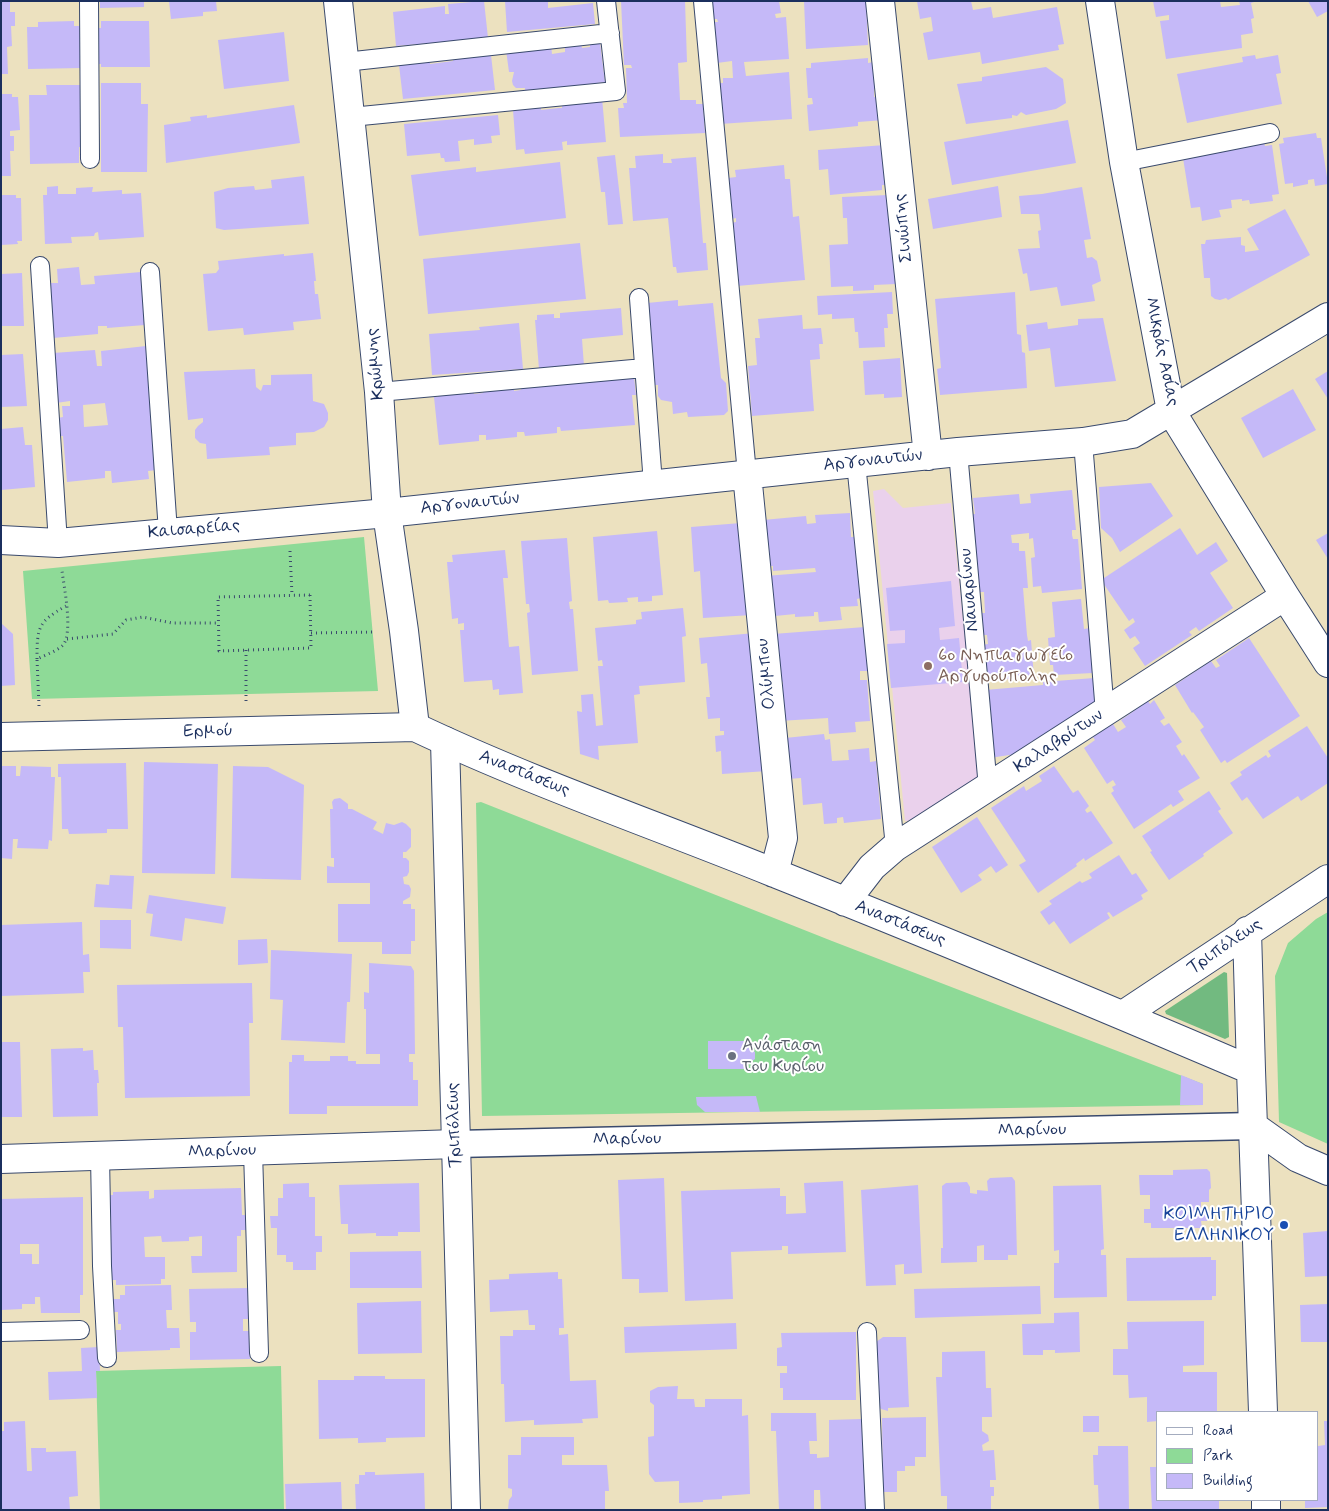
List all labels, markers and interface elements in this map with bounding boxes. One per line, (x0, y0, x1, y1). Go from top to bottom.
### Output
street label: Σινώπης (890, 192, 918, 264)
street label: Μικράς Ασίας (1139, 295, 1183, 409)
street label: Κρώμνης (362, 327, 390, 401)
street label: Αργοναυτών (822, 445, 924, 477)
street label: Αργοναυτών (419, 488, 521, 520)
street label: Καισαρείας (147, 515, 241, 545)
street label: Ναυαρίνου (956, 547, 984, 633)
street label: Ολύμπου (753, 637, 781, 711)
place label: 6ο Νηπιαγωγείο Αργυρούπολης (938, 645, 1073, 688)
marker: 6ο Νηπιαγωγείο Αργυρούπολης (922, 660, 934, 672)
street label: Καλαβρύτων (1010, 705, 1108, 779)
street label: Ερμού (183, 721, 233, 743)
street label: Αναστάσεως (475, 746, 573, 802)
street label: Αναστάσεως (851, 896, 949, 952)
street label: Τριπόλεως (1184, 914, 1266, 980)
place label: Ανάσταση του Κυρίου (742, 1035, 824, 1078)
marker: Ανάσταση του Κυρίου (726, 1050, 738, 1062)
street label: Τριπόλεως (443, 1082, 467, 1168)
street label: Μαρίνου (998, 1120, 1066, 1142)
street label: Μαρίνου (593, 1129, 661, 1151)
street label: Μαρίνου (187, 1140, 257, 1164)
place label: ΚΟΙΜΗΤΗΡΙΟ ΕΛΛΗΝΙΚΟΥ (1164, 1204, 1274, 1246)
marker: ΚΟΙΜΗΤΗΡΙΟ ΕΛΛΗΝΙΚΟΥ (1278, 1219, 1290, 1231)
legend (1156, 1411, 1319, 1501)
text: Road (1203, 1421, 1233, 1441)
text: Park (1203, 1446, 1233, 1466)
text: Building (1203, 1471, 1253, 1491)

